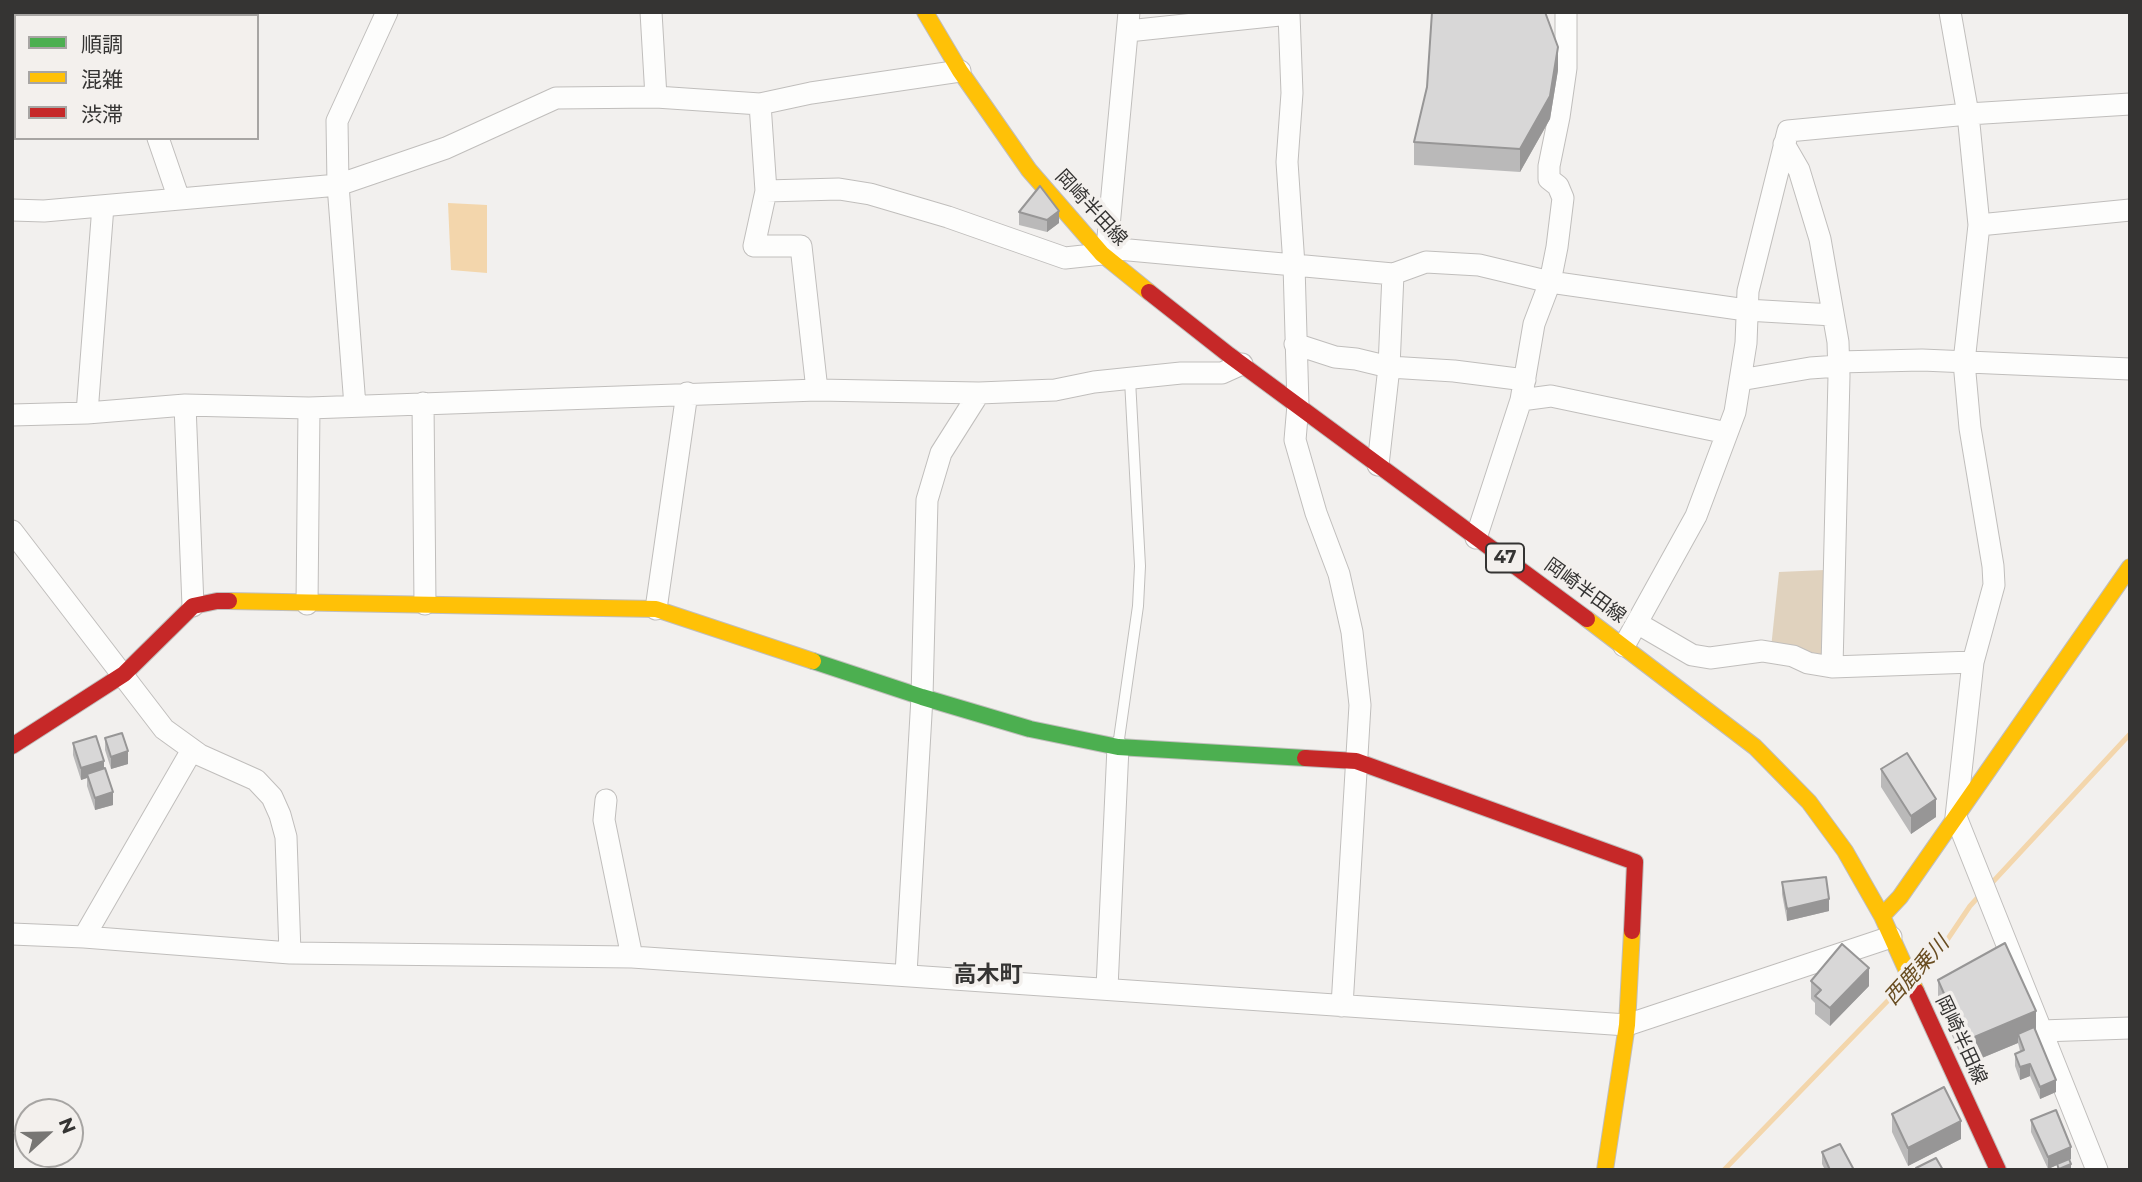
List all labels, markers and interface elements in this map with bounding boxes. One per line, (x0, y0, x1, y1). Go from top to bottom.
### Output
legend (14, 14, 259, 140)
text: 順調 (81, 32, 123, 57)
text: 混雑 (81, 67, 123, 92)
text: 渋滞 (81, 102, 123, 127)
street label: 岡崎半田線 (1050, 165, 1132, 251)
road number: 47 (1486, 544, 1524, 572)
street label: 岡崎半田線 (1540, 554, 1630, 628)
water label: 西鹿乗川 (1880, 931, 1954, 1011)
district label: 高木町 (954, 961, 1022, 989)
street label: 岡崎半田線 (1931, 992, 1991, 1088)
north arrow (14, 1098, 84, 1168)
text: N (54, 1114, 81, 1137)

